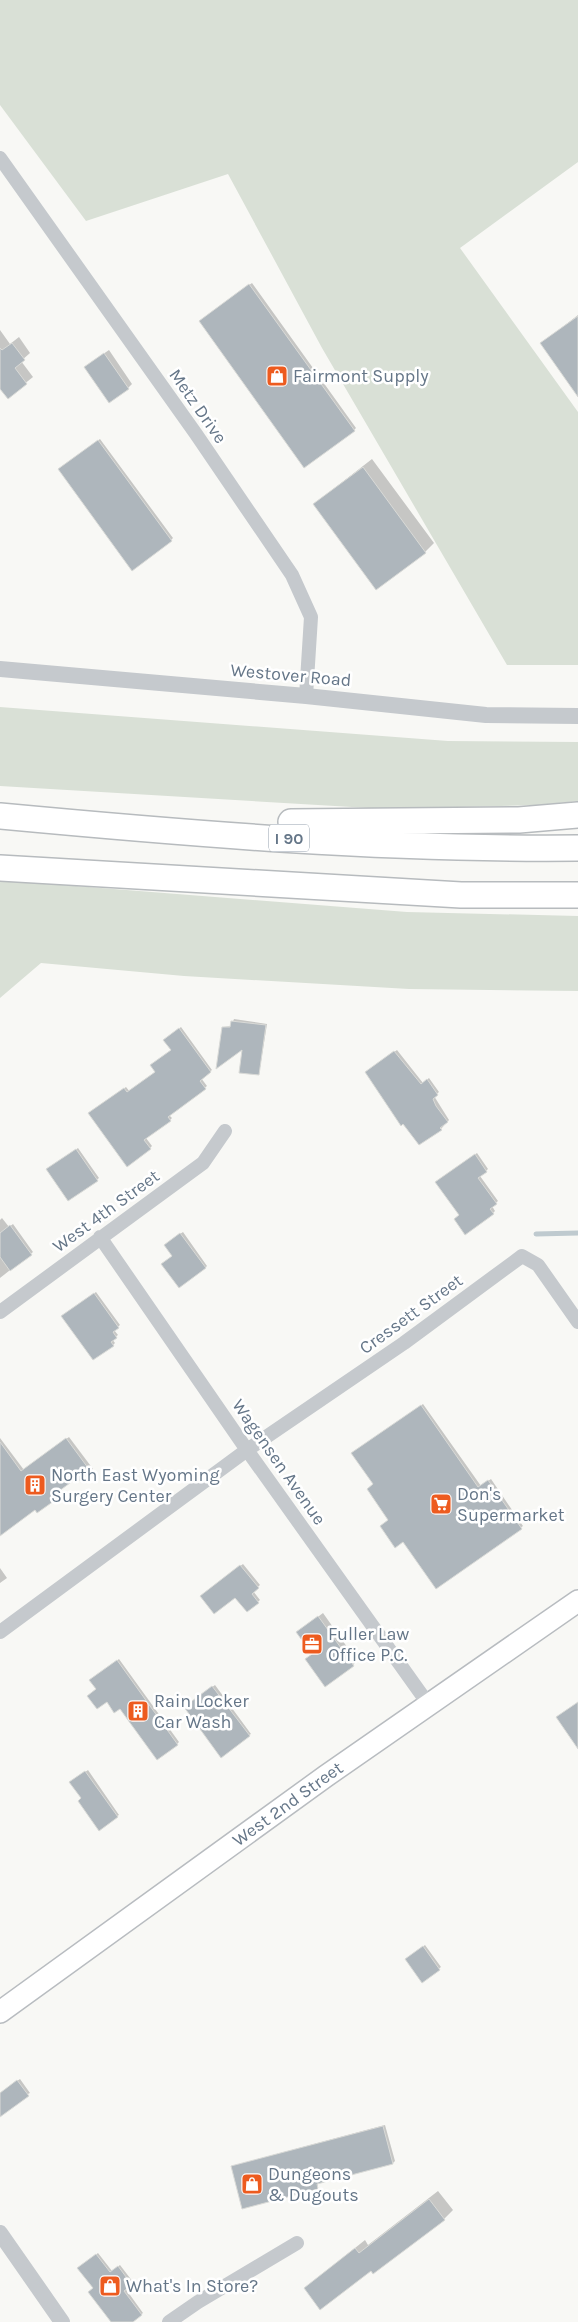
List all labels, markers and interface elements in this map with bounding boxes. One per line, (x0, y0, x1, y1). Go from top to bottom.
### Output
street label: Metz Drive (164, 364, 232, 448)
shop icon: Fairmont Supply (265, 364, 289, 388)
place label: Fairmont Supply (293, 365, 429, 387)
street label: Westover Road (230, 659, 352, 691)
road number: I 90 (269, 824, 309, 851)
street label: West 4th Street (48, 1165, 164, 1257)
street label: Cressett Street (355, 1269, 467, 1359)
street label: Wagensen Avenue (227, 1395, 331, 1529)
place label: North East Wyoming Surgery Center (51, 1464, 220, 1507)
building icon: North East Wyoming Surgery Center (23, 1473, 47, 1497)
place label: Don's Supermarket (457, 1483, 565, 1526)
supermarket icon: Don's Supermarket (429, 1492, 453, 1516)
place label: Fuller Law Office P.C. (328, 1623, 409, 1666)
office icon: Fuller Law Office P.C. (300, 1632, 324, 1656)
place label: Rain Locker Car Wash (154, 1690, 249, 1733)
building icon: Rain Locker Car Wash (126, 1699, 150, 1723)
street label: West 2nd Street (228, 1757, 347, 1851)
place label: Dungeons & Dugouts (268, 2163, 359, 2206)
shop icon: Dungeons & Dugouts (240, 2172, 264, 2196)
shop icon: What's In Store? (98, 2274, 122, 2298)
place label: What's In Store? (126, 2275, 258, 2297)

